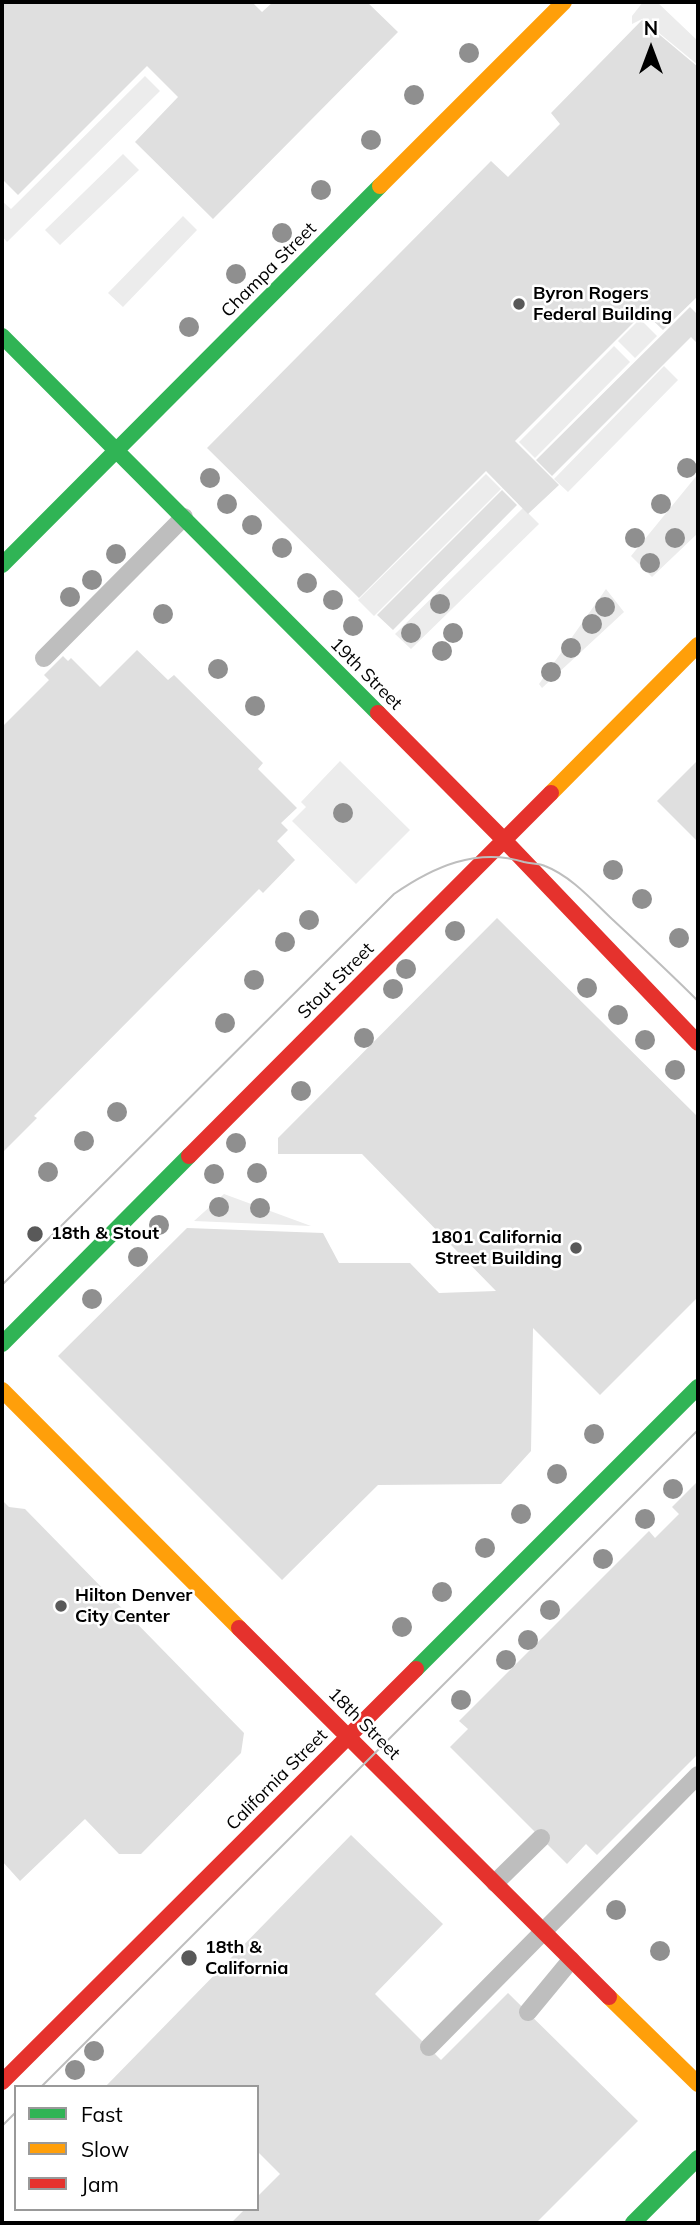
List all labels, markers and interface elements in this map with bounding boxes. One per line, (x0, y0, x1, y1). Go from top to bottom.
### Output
north arrow (616, 14, 686, 84)
text: N (644, 16, 658, 40)
street label: Champa Street (217, 218, 321, 322)
place label: Byron Rogers Federal Building (533, 283, 672, 326)
marker: Byron Rogers Federal Building (511, 296, 527, 312)
street label: 19th Street (326, 634, 406, 714)
street label: Stout Street (293, 938, 379, 1024)
place label: 18th & Stout (51, 1223, 159, 1245)
marker: 18th & Stout (25, 1224, 45, 1244)
place label: 1801 California Street Building (430, 1227, 562, 1270)
marker: 1801 California Street Building (568, 1240, 584, 1256)
place label: Hilton Denver City Center (75, 1585, 192, 1628)
marker: Hilton Denver City Center (53, 1598, 69, 1614)
street label: 18th Street (324, 1684, 404, 1764)
street label: California Street (222, 1725, 332, 1835)
place label: 18th & California (205, 1937, 288, 1980)
marker: 18th & California (179, 1948, 199, 1968)
legend (14, 2085, 259, 2211)
text: Fast (81, 2101, 123, 2127)
text: Slow (81, 2136, 129, 2162)
text: Jam (81, 2171, 119, 2197)

